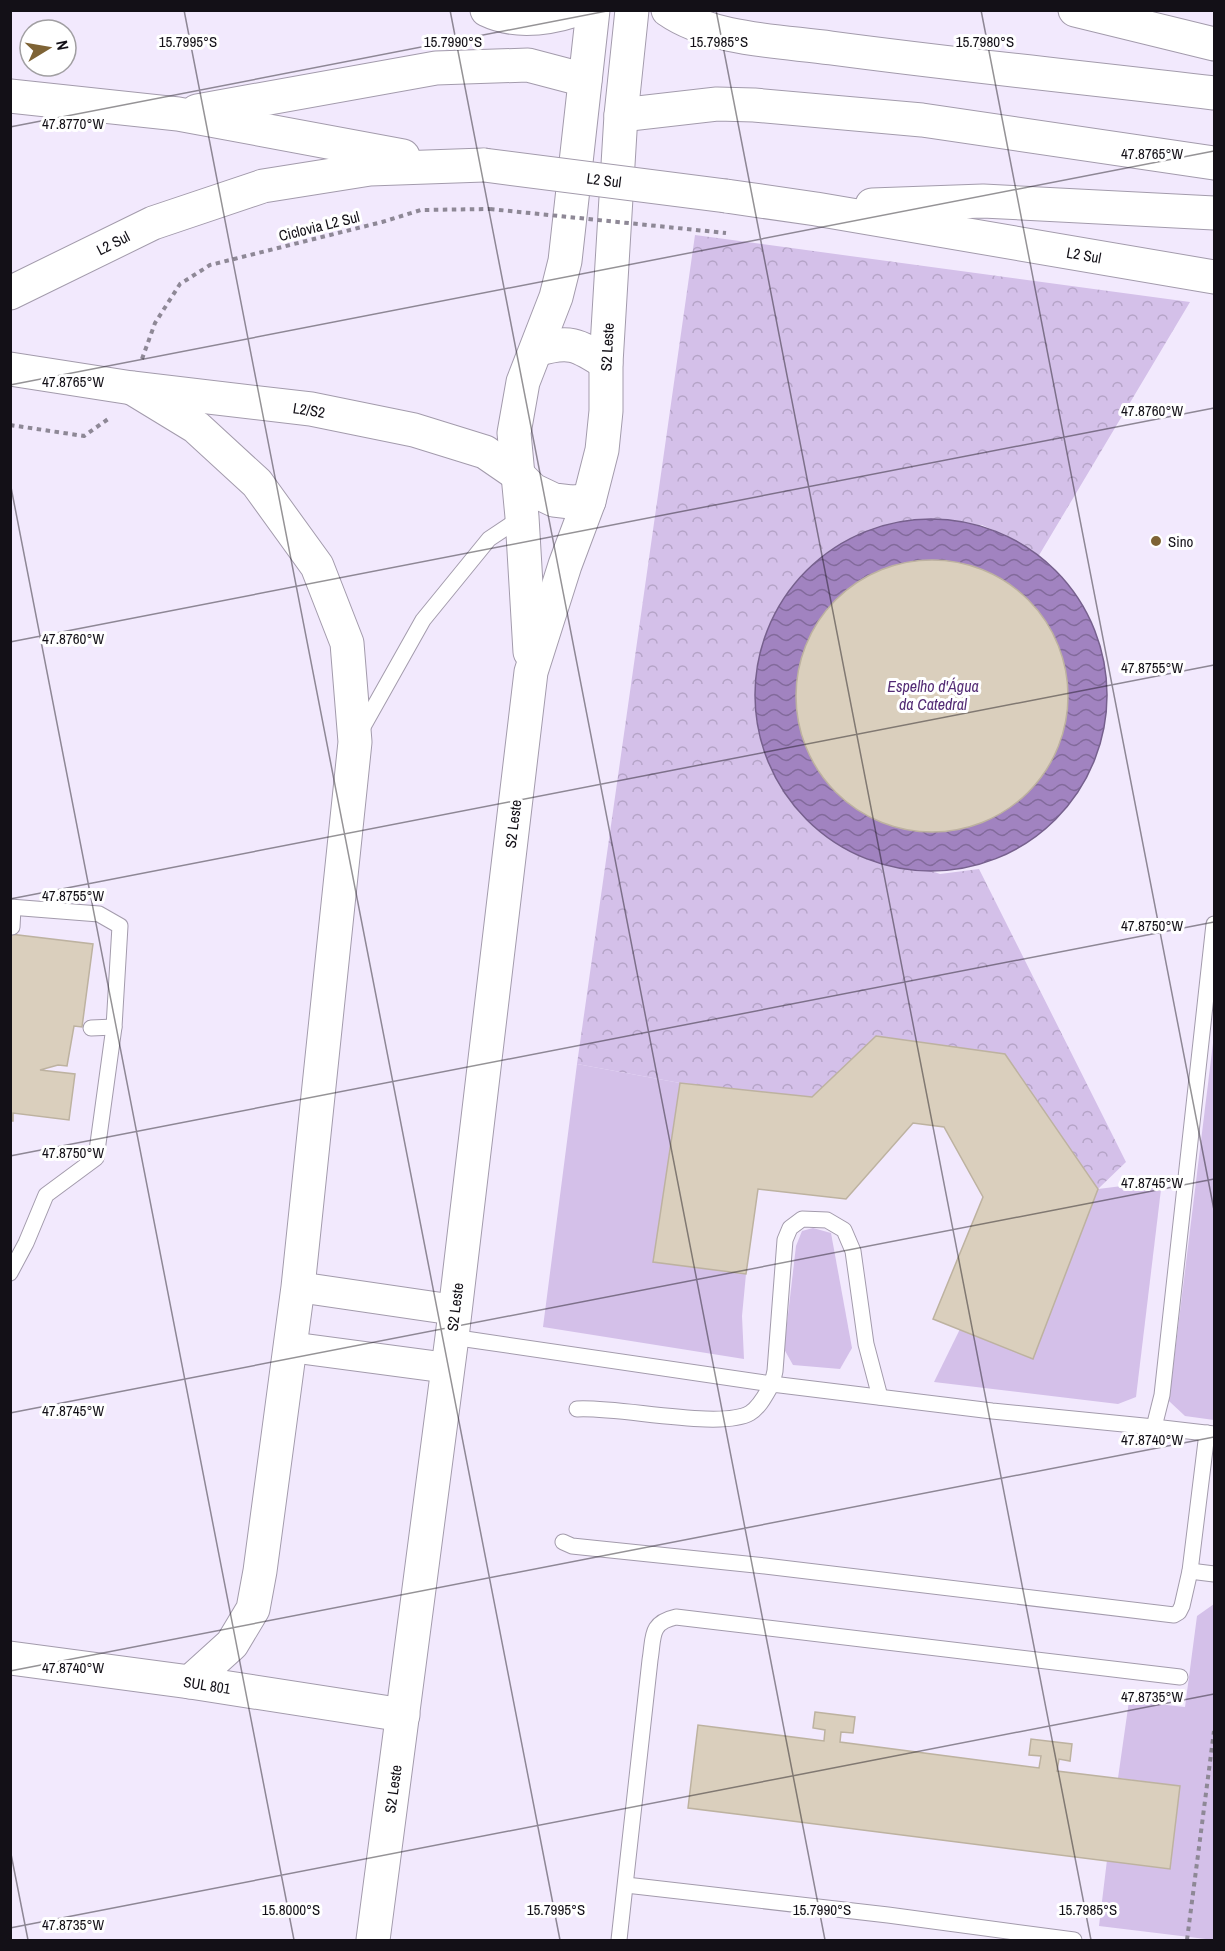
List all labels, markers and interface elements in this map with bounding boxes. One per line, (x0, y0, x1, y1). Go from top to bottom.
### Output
north arrow (18, 18, 78, 78)
text: 15.7995°S (159, 31, 217, 52)
text: 15.7990°S (424, 31, 482, 52)
text: 15.7985°S (690, 31, 748, 52)
text: 15.7980°S (956, 31, 1014, 52)
text: N (51, 38, 74, 52)
text: 47.8770°W (42, 113, 104, 134)
text: 47.8765°W (1121, 143, 1183, 164)
street label: L2 Sul (585, 167, 623, 193)
street label: Ciclovia L2 Sul (276, 206, 362, 246)
street label: L2 Sul (93, 226, 133, 260)
street label: L2 Sul (1065, 242, 1103, 268)
street label: S2 Leste (595, 322, 619, 372)
text: 47.8765°W (42, 371, 104, 392)
street label: L2/S2 (291, 397, 327, 423)
text: 47.8760°W (1121, 400, 1183, 421)
place label: Sino (1168, 531, 1193, 552)
marker: Sino (1149, 534, 1163, 548)
text: 47.8760°W (42, 628, 104, 649)
text: 47.8755°W (1121, 657, 1183, 678)
water label: Espelho d'Água da Catedral (887, 675, 979, 715)
street label: S2 Leste (500, 798, 526, 849)
text: 47.8755°W (42, 885, 104, 906)
text: 47.8750°W (1121, 915, 1183, 936)
text: 47.8750°W (42, 1142, 104, 1163)
text: 47.8745°W (1121, 1172, 1183, 1193)
street label: S2 Leste (442, 1281, 468, 1332)
text: 47.8745°W (42, 1400, 104, 1421)
text: 47.8740°W (1121, 1429, 1183, 1450)
text: 47.8740°W (42, 1657, 104, 1678)
street label: SUL 801 (182, 1671, 232, 1699)
text: 47.8735°W (1121, 1686, 1183, 1707)
street label: S2 Leste (379, 1763, 407, 1815)
text: 15.8000°S (262, 1899, 320, 1920)
text: 15.7995°S (527, 1899, 585, 1920)
text: 15.7990°S (793, 1899, 851, 1920)
text: 15.7985°S (1059, 1899, 1117, 1920)
text: 47.8735°W (42, 1914, 104, 1935)

